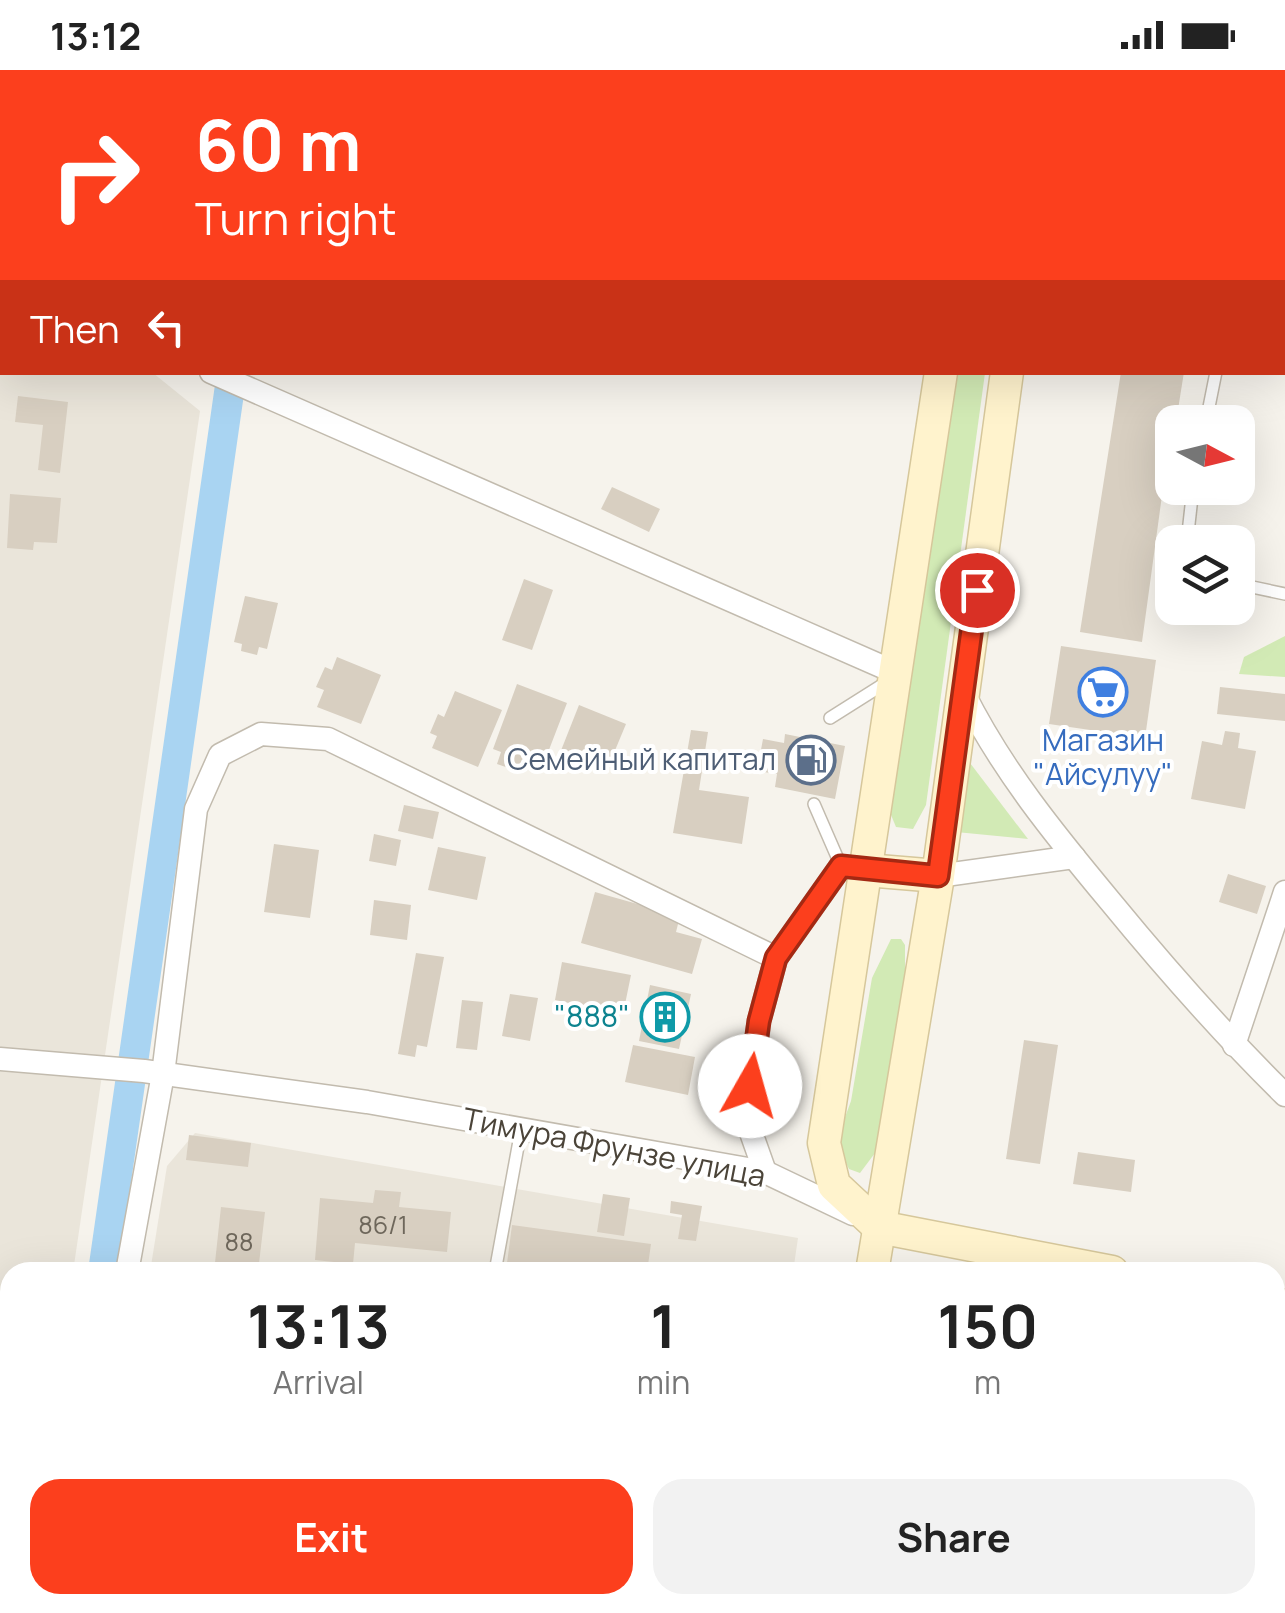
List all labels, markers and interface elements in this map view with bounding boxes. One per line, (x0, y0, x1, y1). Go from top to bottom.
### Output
text: 13:12 (50, 9, 141, 61)
text: 60 m (195, 96, 362, 192)
icon: right (30, 110, 160, 240)
text: Turn right (195, 187, 396, 249)
icon: left (139, 300, 194, 355)
text: Then (30, 302, 119, 354)
north arrow (1155, 405, 1255, 505)
map controls (1155, 405, 1255, 625)
button: layers (1155, 525, 1255, 625)
pin (935, 548, 1020, 633)
icon: arrive (950, 563, 1005, 618)
supermarket icon: Магазин "Айсулуу" (1077, 666, 1129, 718)
place label: Магазин "Айсулуу" (1033, 719, 1173, 794)
fuel station icon: Семейный капитал (785, 734, 837, 786)
place label: Семейный капитал (507, 738, 776, 779)
building icon: "888" (639, 991, 691, 1043)
place label: "888" (554, 995, 630, 1036)
position arrow (698, 1034, 802, 1138)
street label: Тимура Фрунзе улица (459, 1097, 769, 1196)
house number: 86/1 (358, 1207, 408, 1242)
house number: 88 (224, 1224, 254, 1259)
text: 13:13 (247, 1284, 390, 1366)
text: 1 (650, 1284, 677, 1366)
text: 150 (937, 1284, 1038, 1366)
text: Arrival (273, 1360, 364, 1404)
text: min (637, 1360, 690, 1404)
text: m (974, 1360, 1001, 1404)
button: Exit (30, 1479, 633, 1594)
button: Share (653, 1479, 1255, 1594)

